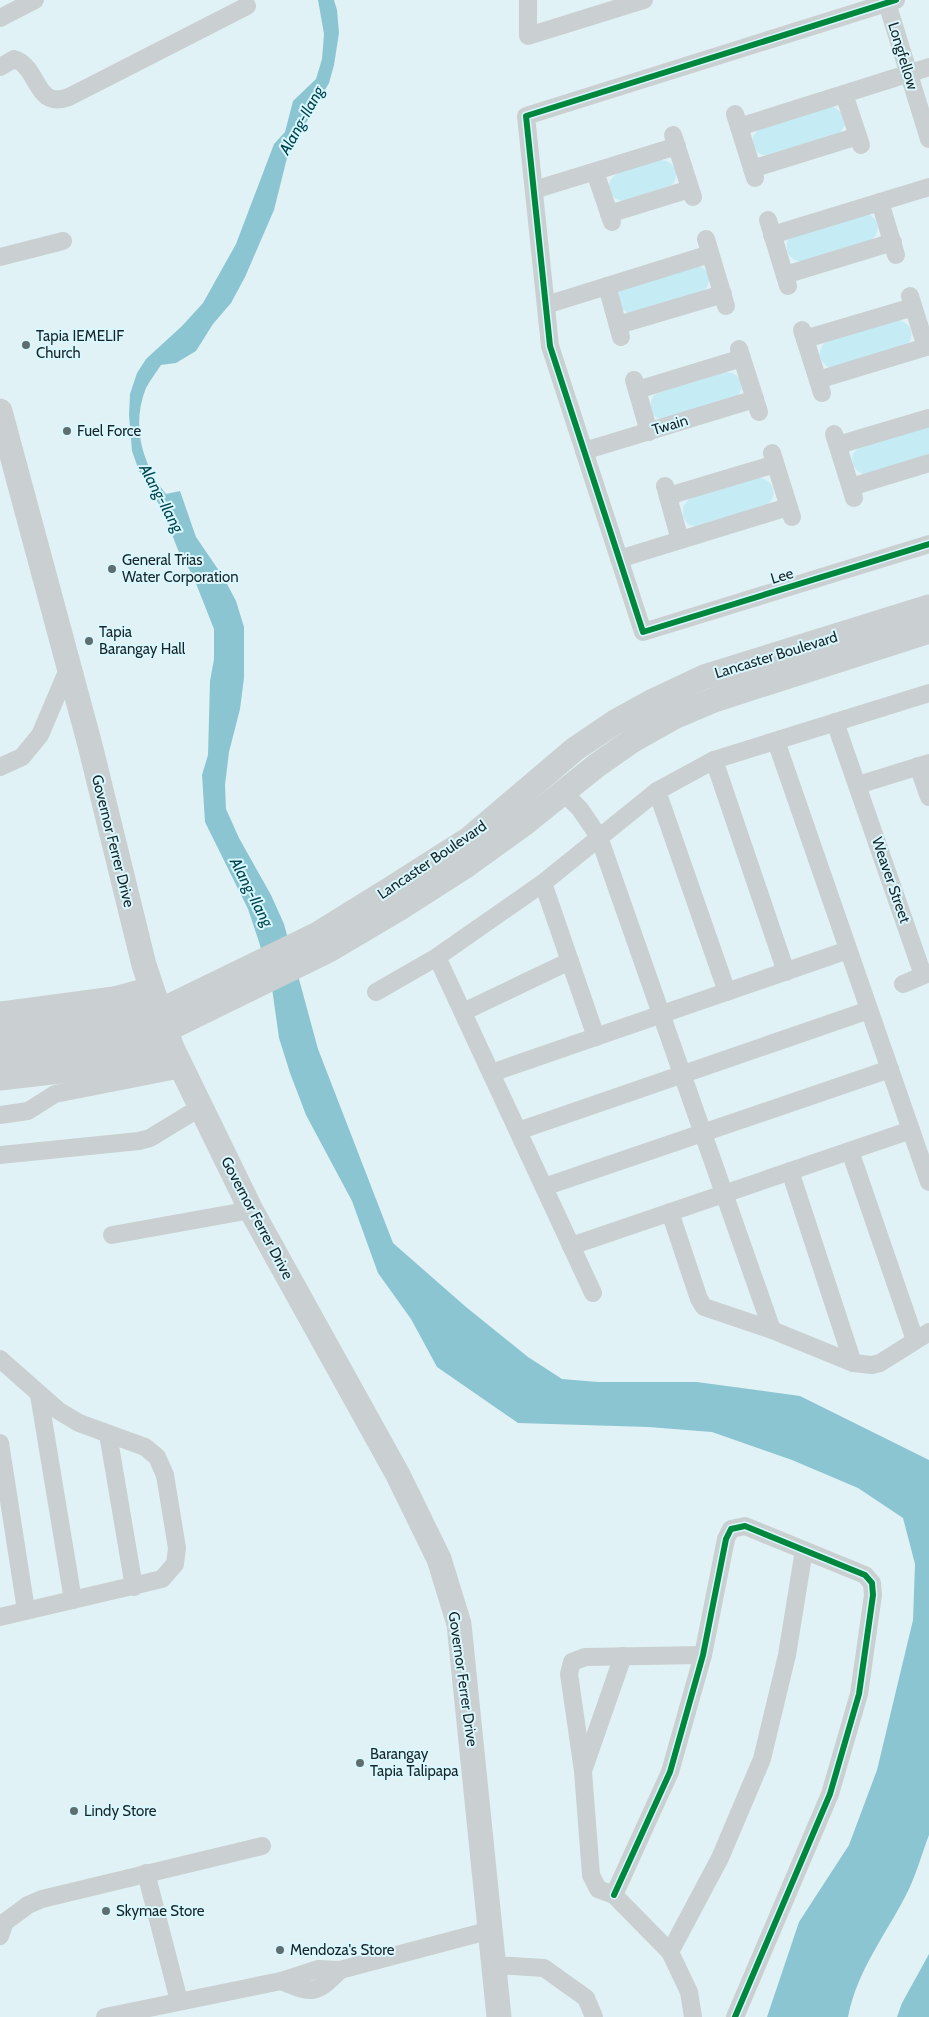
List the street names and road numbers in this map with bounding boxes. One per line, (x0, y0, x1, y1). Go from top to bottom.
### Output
street label: Longfellow (884, 20, 922, 92)
street label: Twain (650, 411, 690, 439)
street label: Lee (768, 564, 796, 588)
street label: Lancaster Boulevard (712, 628, 840, 682)
street label: Governor Ferrer Drive (88, 773, 138, 910)
street label: Lancaster Boulevard (374, 817, 490, 903)
street label: Weaver Street (868, 835, 914, 925)
street label: Governor Ferrer Drive (217, 1154, 297, 1283)
street label: Governor Ferrer Drive (445, 1610, 481, 1748)

